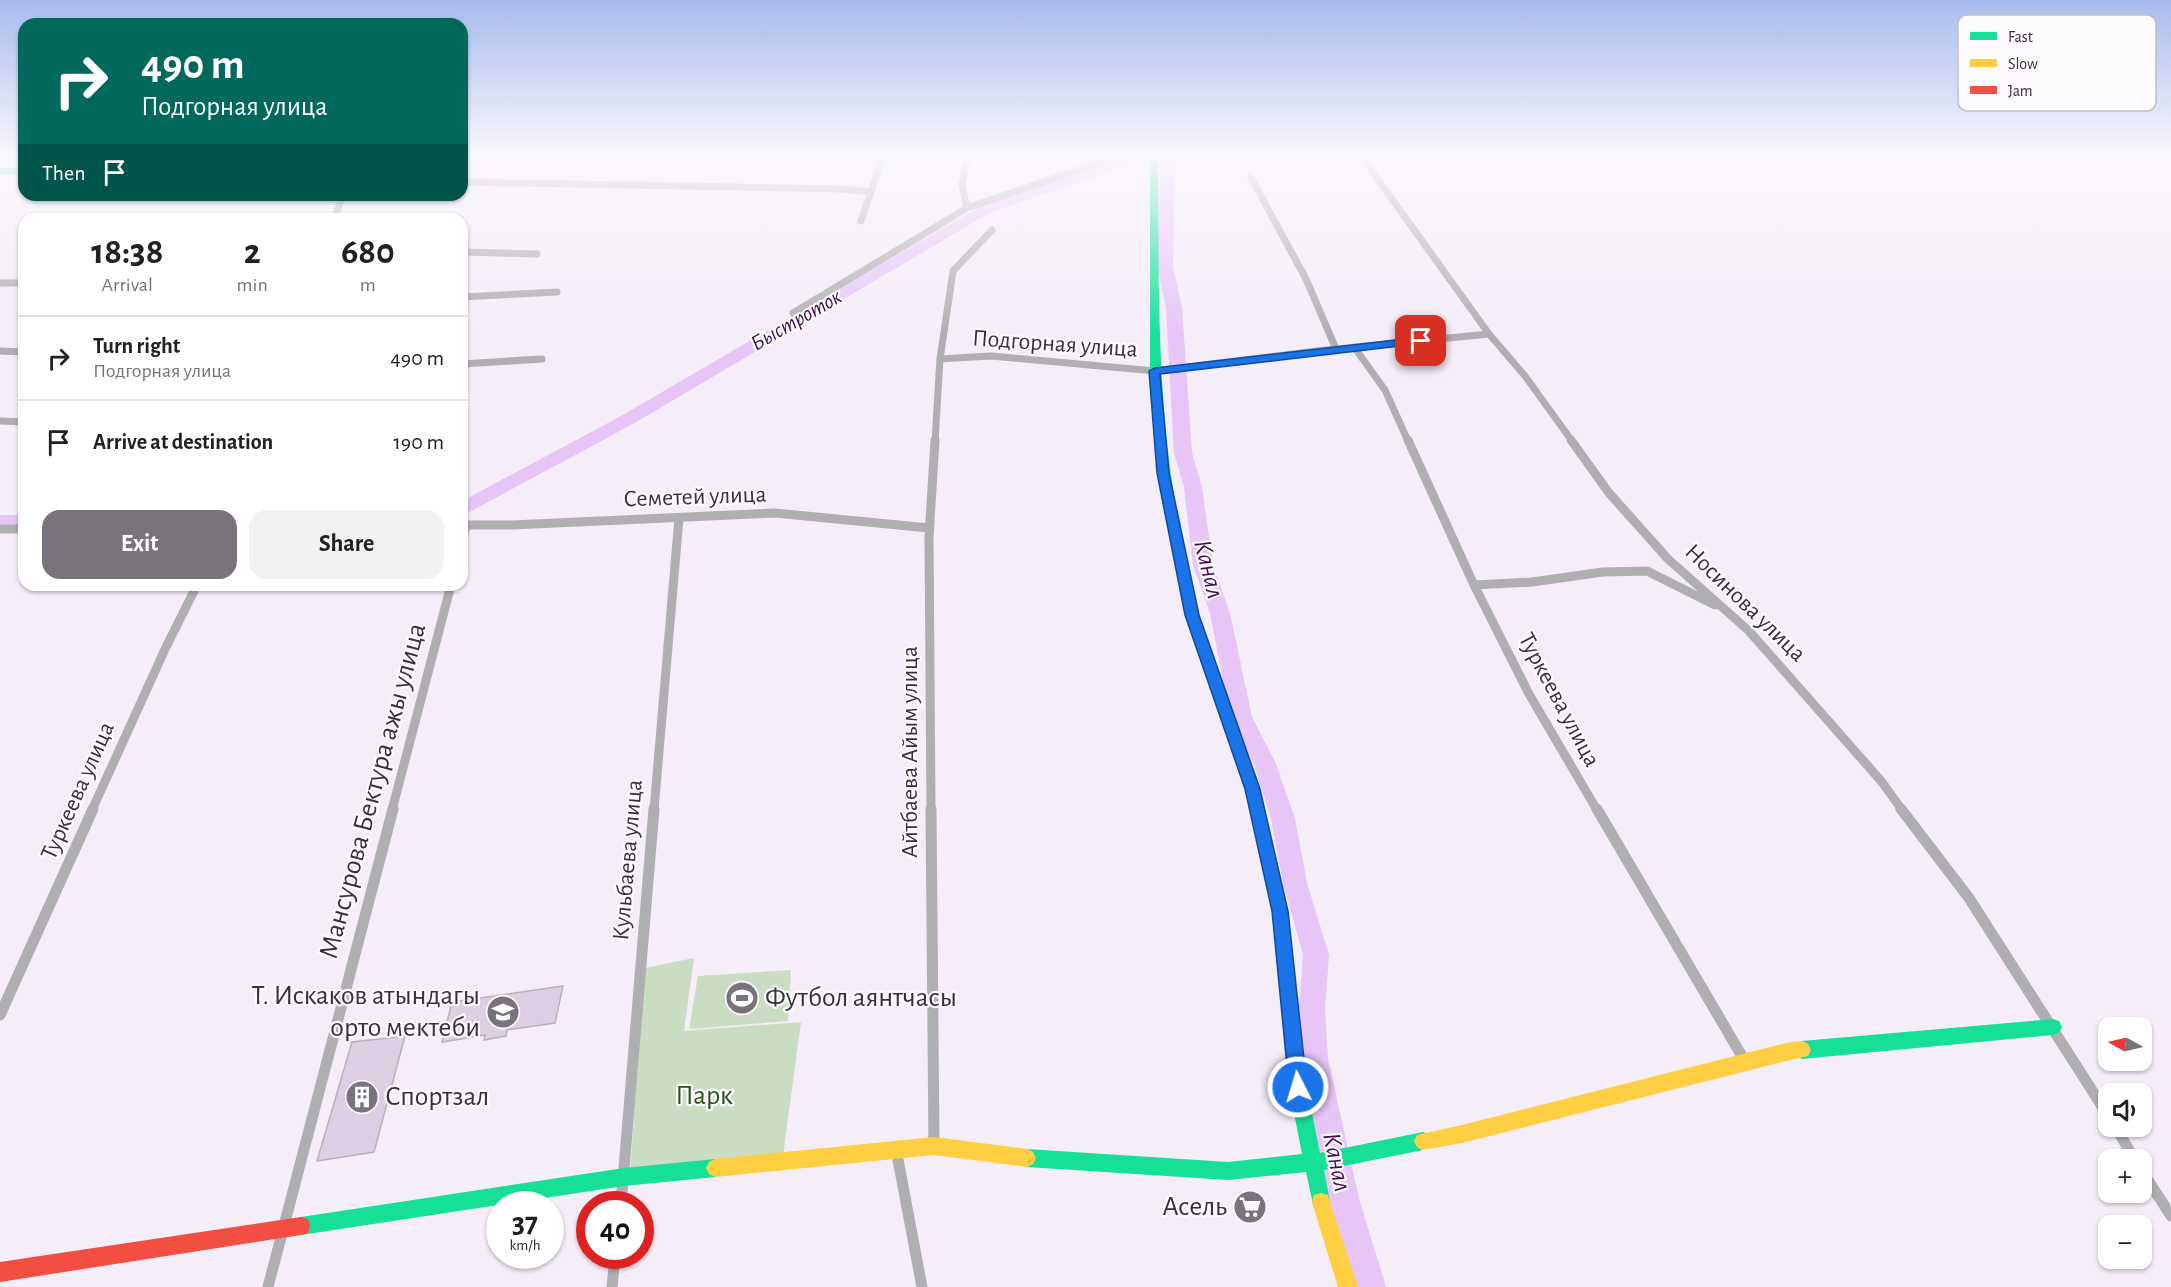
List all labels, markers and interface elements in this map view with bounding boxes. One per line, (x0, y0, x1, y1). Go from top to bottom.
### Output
legend (1958, 15, 2156, 111)
text: Fast (2008, 29, 2033, 45)
icon: right (42, 42, 120, 120)
text: 490 m (141, 44, 245, 86)
text: Slow (2008, 56, 2038, 72)
text: Jam (2008, 83, 2033, 99)
text: Подгорная улица (141, 93, 328, 120)
icon: arrive (98, 156, 131, 189)
text: Then (42, 162, 86, 184)
text: 18:38 (91, 234, 163, 270)
text: 2 (244, 234, 261, 270)
text: 680 (341, 234, 395, 270)
text: Arrival (102, 275, 153, 295)
text: min (237, 275, 268, 295)
text: m (360, 275, 376, 295)
water label: Быстроток (747, 285, 847, 356)
pin (1395, 315, 1446, 366)
icon: arrive (1404, 324, 1437, 357)
street label: Подгорная улица (971, 326, 1139, 362)
text: Turn right (93, 335, 180, 357)
icon: right (42, 342, 75, 375)
text: 490 m (390, 347, 444, 369)
text: Подгорная улица (93, 361, 231, 381)
icon: arrive (42, 426, 75, 459)
text: Arrive at destination (93, 431, 273, 453)
text: 190 m (393, 431, 444, 453)
street label: Семетей улица (623, 483, 767, 511)
button: Exit (42, 510, 237, 579)
button: Share (249, 510, 444, 579)
water label: Канал (1189, 537, 1229, 601)
street label: Носинова улица (1680, 540, 1810, 666)
street label: Мансурова Бектура ажы улица (315, 620, 431, 962)
street label: Туркеева улица (1514, 629, 1604, 771)
street label: Айтбаева Айым улица (898, 646, 922, 858)
street label: Туркеева улица (37, 719, 119, 863)
street label: Кульбаева улица (609, 779, 647, 941)
sports icon: Футбол аянтчасы (724, 980, 760, 1016)
place label: Т. Искаков атындагы орто мектеби (252, 982, 480, 1042)
place label: Футбол аянтчасы (765, 984, 957, 1012)
school or university icon: Т. Искаков атындагы орто мектеби (485, 994, 521, 1030)
north arrow (2098, 1017, 2152, 1071)
map controls (2098, 1017, 2152, 1269)
position arrow (1266, 1055, 1330, 1119)
building icon: Спортзал (344, 1079, 380, 1115)
park label: Парк (675, 1082, 733, 1110)
place label: Спортзал (385, 1083, 489, 1111)
button: sound (2098, 1083, 2152, 1137)
water label: Канал (1318, 1130, 1356, 1194)
button: + (2098, 1149, 2152, 1203)
supermarket icon: Асель (1232, 1189, 1268, 1225)
speed limit sign: 40 (576, 1191, 654, 1269)
place label: Асель (1162, 1193, 1227, 1221)
text: 37 (512, 1208, 538, 1238)
button: − (2098, 1215, 2152, 1269)
text: km/h (510, 1238, 540, 1253)

